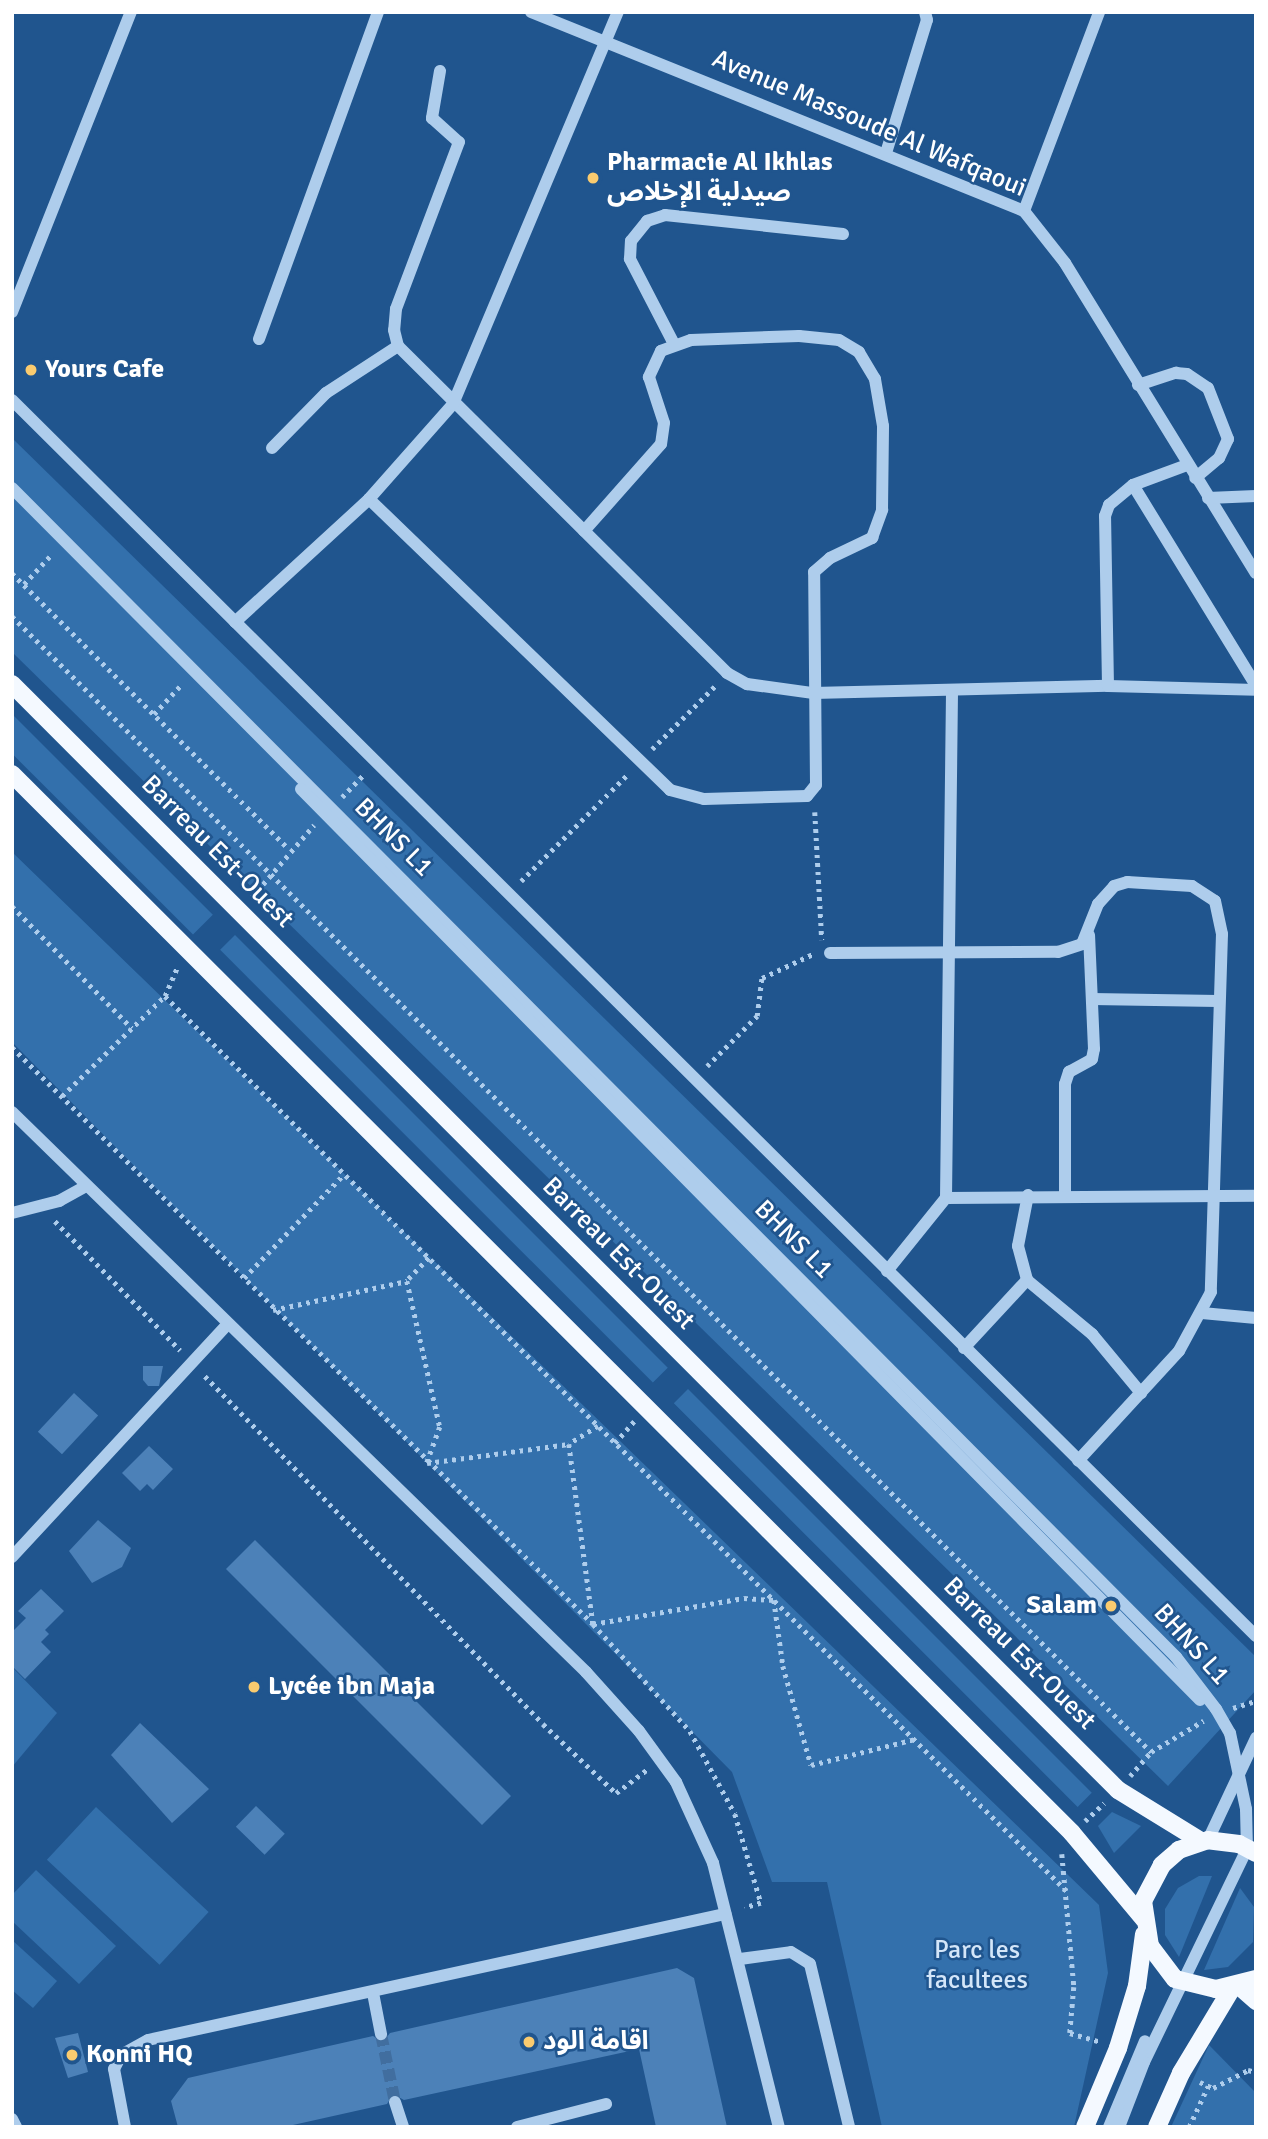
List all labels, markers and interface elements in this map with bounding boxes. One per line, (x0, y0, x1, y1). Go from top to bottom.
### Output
street label: Avenue Massoude Al Wafqaoui (708, 44, 1030, 204)
place label: Pharmacie Al Ikhlas صيدلية الإخلاص (607, 147, 832, 208)
marker: Pharmacie Al Ikhlas صيدلية الإخلاص (585, 170, 601, 186)
place label: Yours Cafe (45, 354, 164, 386)
marker: Yours Cafe (23, 362, 39, 378)
street label: Barreau Est-Ouest (134, 769, 300, 935)
street label: BHNS L1 (347, 792, 439, 884)
street label: Barreau Est-Ouest (535, 1171, 701, 1337)
street label: BHNS L1 (747, 1194, 839, 1286)
street label: Barreau Est-Ouest (936, 1571, 1102, 1737)
place label: Salam (1027, 1590, 1097, 1622)
marker: Salam (1103, 1598, 1119, 1614)
street label: BHNS L1 (1146, 1598, 1236, 1692)
place label: Lycée ibn Maja (268, 1671, 435, 1703)
marker: Lycée ibn Maja (246, 1679, 262, 1695)
park label: Parc les facultees (926, 1935, 1028, 1996)
place label: اقامة الود (543, 2026, 649, 2058)
marker: اقامة الود (521, 2034, 537, 2050)
place label: Konni HQ (86, 2039, 193, 2071)
marker: Konni HQ (64, 2047, 80, 2063)

